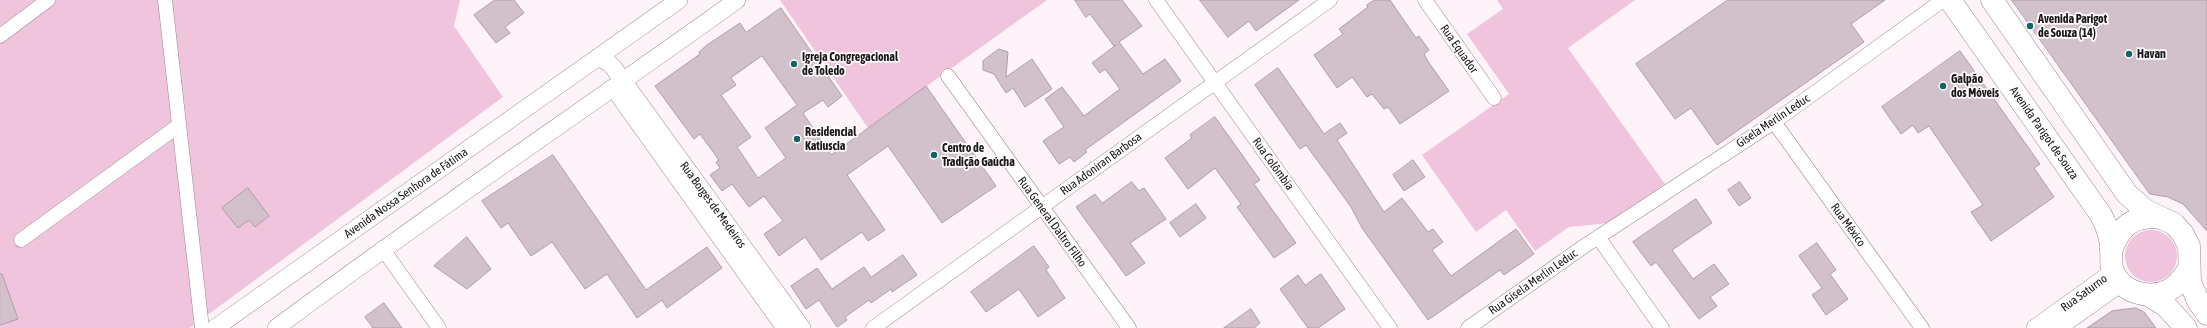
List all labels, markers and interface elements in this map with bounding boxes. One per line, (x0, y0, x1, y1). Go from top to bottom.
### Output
place label: Avenida Parigot de Souza (14) (2038, 12, 2107, 40)
marker: Avenida Parigot de Souza (14) (2025, 21, 2035, 31)
street label: Rua Equador (1437, 22, 1481, 76)
place label: Havan (2137, 47, 2166, 61)
marker: Havan (2124, 49, 2134, 59)
place label: Igreja Congregacional de Toledo (802, 50, 898, 78)
marker: Igreja Congregacional de Toledo (789, 59, 799, 69)
place label: Galpão dos Móveis (1951, 72, 1999, 100)
marker: Galpão dos Móveis (1938, 81, 1948, 91)
street label: Avenida Parigot de Souza (2007, 84, 2081, 182)
street label: Gisela Merlin Leduc (1733, 91, 1813, 151)
place label: Residencial Katiuscia (805, 125, 856, 153)
street label: Rua Adoniran Barbosa (1057, 130, 1145, 198)
marker: Residencial Katiuscia (792, 134, 802, 144)
street label: Rua Colômbia (1249, 135, 1297, 193)
place label: Centro de Tradição Gaúcha (942, 141, 1015, 169)
street label: Avenida Nossa Senhora de Fátima (341, 145, 471, 241)
marker: Centro de Tradição Gaúcha (929, 150, 939, 160)
street label: Rua Borges de Medeiros (677, 159, 749, 251)
street label: Rua General Daltro Filho (1014, 174, 1090, 270)
street label: Rua México (1827, 201, 1869, 249)
street label: Rua Gisela Merlin Leduc (1486, 246, 1580, 318)
street label: Rua Saturno (2058, 271, 2110, 315)

